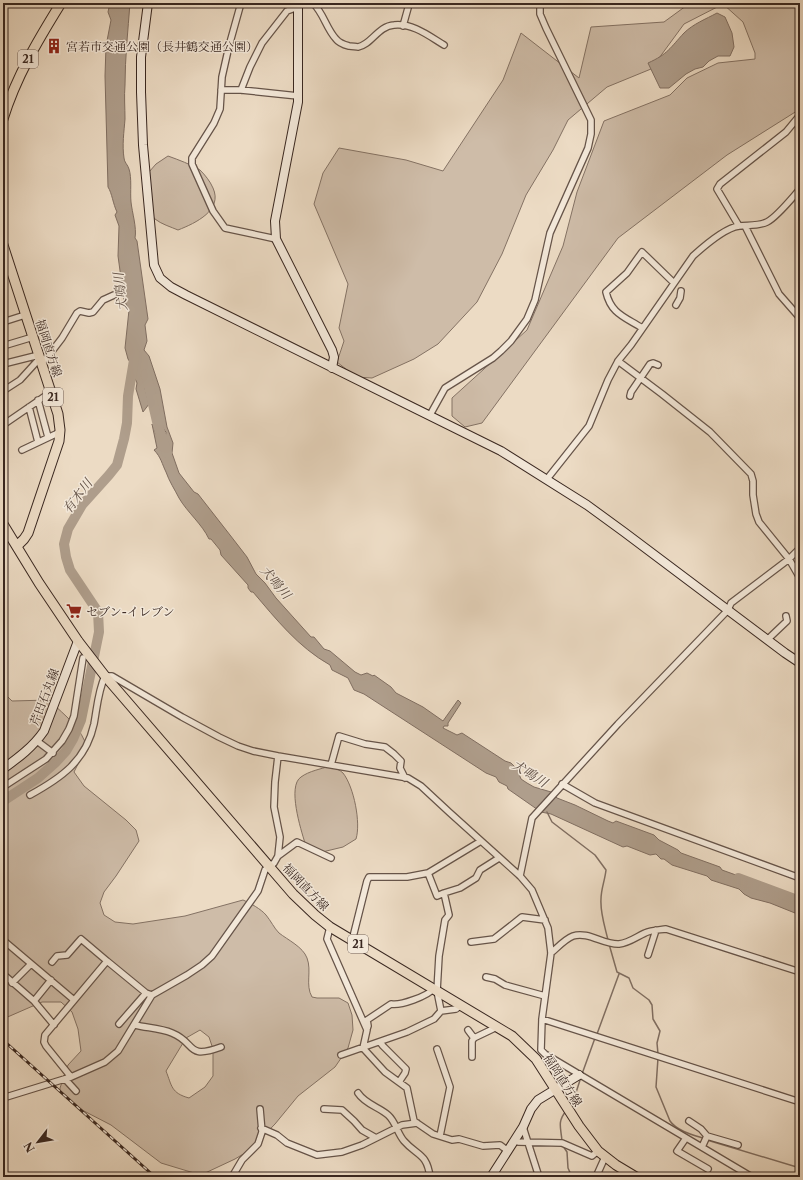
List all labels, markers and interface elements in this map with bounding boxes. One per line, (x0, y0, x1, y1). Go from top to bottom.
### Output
building icon: 宮若市交通公園（長井鶴交通公園） (45, 37, 63, 55)
place label: 宮若市交通公園（長井鶴交通公園） (66, 39, 258, 54)
road number: 21 (18, 50, 38, 68)
water label: 犬鳴川 (109, 270, 130, 312)
street label: 福岡直方線 (33, 317, 65, 379)
road number: 21 (43, 388, 63, 406)
water label: 有木川 (59, 474, 96, 516)
water label: 犬鳴川 (257, 562, 296, 603)
supermarket icon: セブン-イレブン (65, 602, 83, 620)
place label: セブン-イレブン (86, 604, 175, 619)
street label: 芹田石丸線 (26, 666, 62, 728)
water label: 犬鳴川 (509, 756, 552, 791)
street label: 福岡直方線 (280, 860, 332, 914)
road number: 21 (348, 935, 368, 953)
street label: 福岡直方線 (540, 1051, 586, 1109)
north arrow (18, 1122, 58, 1162)
text: N (21, 1139, 38, 1155)

